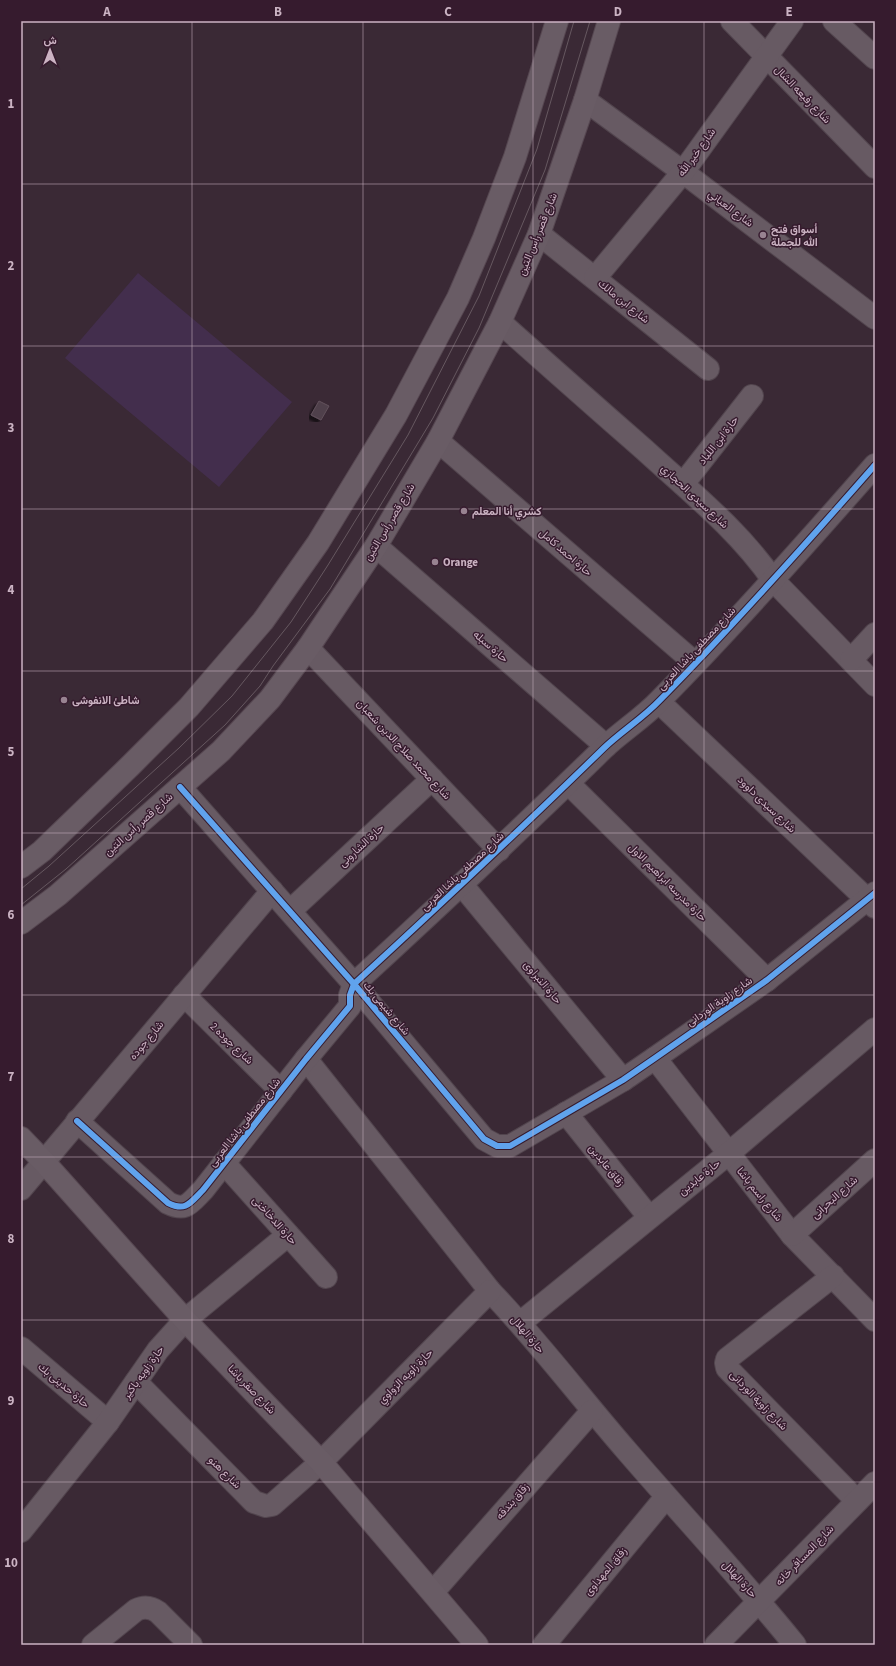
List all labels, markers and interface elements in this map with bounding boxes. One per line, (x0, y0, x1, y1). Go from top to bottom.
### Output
text: A (102, 3, 111, 21)
text: B (274, 3, 282, 21)
text: C (444, 3, 452, 21)
text: D (614, 3, 622, 21)
text: E (785, 3, 793, 21)
north arrow (30, 30, 70, 70)
text: ش (43, 33, 57, 48)
street label: شارع رفيعه الشال (771, 62, 834, 127)
text: 1 (8, 95, 15, 113)
street label: شارع خير الله (674, 125, 719, 180)
street label: شارع العياني (704, 186, 757, 232)
street label: شارع قصر رأس التين (514, 190, 561, 278)
place label: أسواق فتح الله للجملة (771, 222, 818, 250)
marker: أسواق فتح الله للجملة (758, 230, 768, 240)
text: 2 (8, 257, 15, 275)
street label: شارع ابن مالك (595, 276, 653, 327)
street label: حارة ابن اللباد (695, 413, 742, 468)
text: 3 (8, 419, 15, 437)
street label: شارع سيدى الحجازي (656, 461, 732, 534)
street label: شارع قصر رأس التين (360, 480, 419, 564)
place label: كشري أنا المعلم (472, 504, 541, 520)
marker: كشري أنا المعلم (459, 506, 469, 516)
street label: حارة احمد كامل (536, 525, 595, 580)
place label: Orange (443, 555, 478, 570)
marker: Orange (430, 557, 440, 567)
text: 4 (8, 581, 15, 599)
street label: شارع مصطفى باشا العربى (654, 603, 739, 693)
street label: حارة سبله (470, 627, 512, 666)
place label: شاطئ الانفوشى (72, 693, 140, 708)
marker: شاطئ الانفوشى (59, 695, 69, 705)
street label: شارع محمد صلاح الدين شعبان (353, 696, 454, 803)
text: 5 (8, 743, 15, 761)
street label: شارع سيدى داوود (734, 773, 799, 836)
street label: شارع قصر رأس التين (101, 789, 176, 859)
street label: حارة الشارونى (335, 820, 387, 870)
street label: شارع مصطفى باشا العربى (417, 828, 508, 914)
street label: حارة مدرسه ابراهيم الاول (625, 840, 710, 925)
text: 6 (8, 906, 15, 924)
street label: حارة النبراوى (520, 957, 565, 1007)
street label: شارع زاوية الوردانى (683, 973, 756, 1030)
street label: شارع شيمى بك (360, 978, 414, 1039)
street label: شارع جوده (126, 1017, 167, 1063)
street label: شارع جوده 2 (207, 1019, 257, 1068)
text: 7 (8, 1068, 15, 1086)
street label: شارع مصطفى باشا العربى (205, 1074, 284, 1170)
street label: زقاق عابدين (585, 1141, 628, 1190)
street label: حارة عابدين (675, 1156, 723, 1199)
street label: شارع راسم باشا (733, 1164, 786, 1225)
street label: شارع البحرانى (808, 1172, 861, 1222)
street label: حارة الدخاخنى (249, 1193, 300, 1248)
text: 8 (8, 1230, 15, 1248)
street label: حارة الهلال (507, 1312, 548, 1357)
street label: حارة زاويه باكير (119, 1343, 168, 1403)
street label: حارة زاويه الزواوي (375, 1346, 438, 1409)
street label: حارة حدينى بك (35, 1359, 93, 1412)
street label: شارع صقر باشا (224, 1361, 279, 1417)
street label: شارع زاوية الوردانى (726, 1367, 791, 1434)
text: 9 (8, 1392, 15, 1410)
street label: شارع هنو (205, 1453, 245, 1492)
street label: زقاق بندقه (492, 1480, 533, 1523)
street label: شارع المسافر خانه (771, 1521, 837, 1589)
street label: زقاق المهداوى (581, 1544, 630, 1599)
text: 10 (4, 1554, 18, 1572)
street label: حارة الهلال (719, 1557, 760, 1601)

